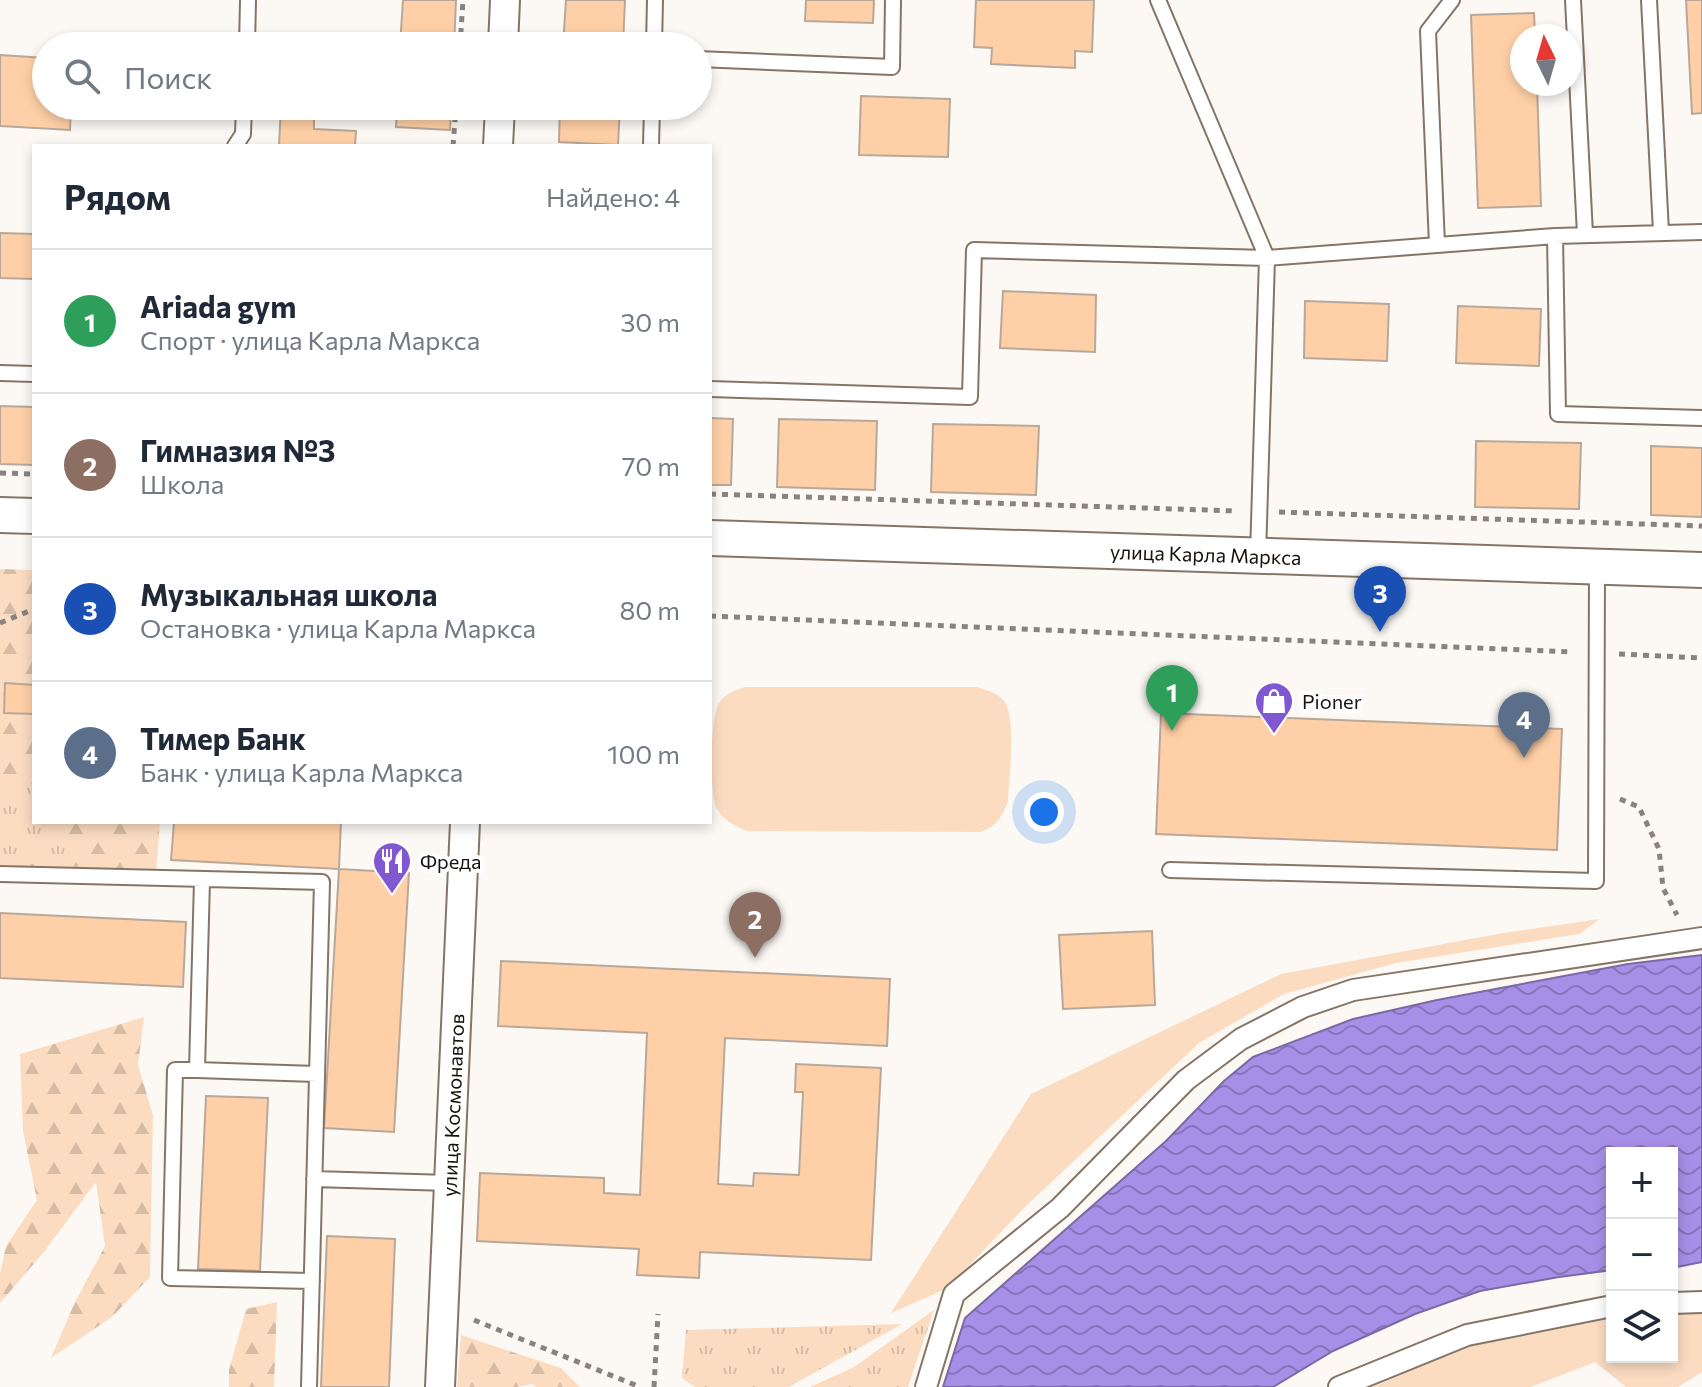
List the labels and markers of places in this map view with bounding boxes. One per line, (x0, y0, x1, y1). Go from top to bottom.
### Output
pin: 3 (1354, 566, 1406, 632)
pin: 1 (1146, 665, 1198, 731)
shop icon: Pioner (1253, 680, 1295, 735)
place label: Pioner (1302, 689, 1362, 713)
pin: 4 (1498, 692, 1550, 758)
restaurant icon: Фреда (371, 840, 413, 895)
place label: Фреда (420, 849, 481, 873)
pin: 2 (729, 892, 781, 958)

